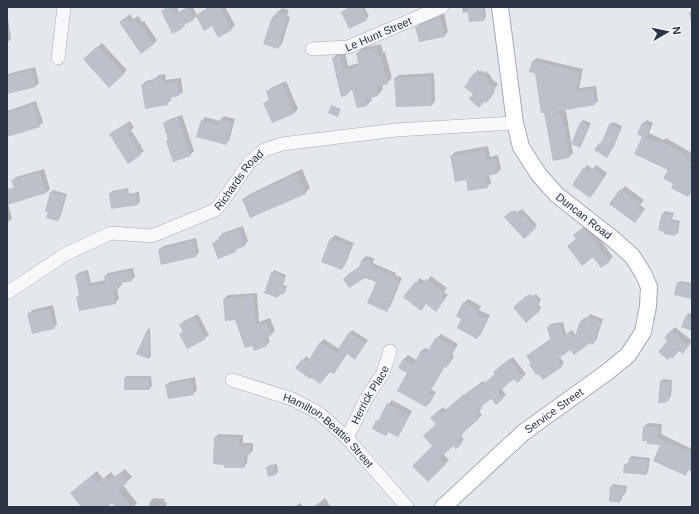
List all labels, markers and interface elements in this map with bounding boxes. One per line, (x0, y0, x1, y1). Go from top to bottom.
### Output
north arrow (647, 12, 687, 52)
street label: Le Hunt Street (343, 15, 413, 54)
text: N (670, 26, 683, 35)
street label: Richards Road (212, 148, 266, 213)
street label: Duncan Road (554, 191, 614, 241)
street label: Herrick Place (349, 364, 391, 426)
street label: Service Street (522, 386, 585, 436)
street label: Hamilton-Beattie Street (282, 391, 376, 470)

